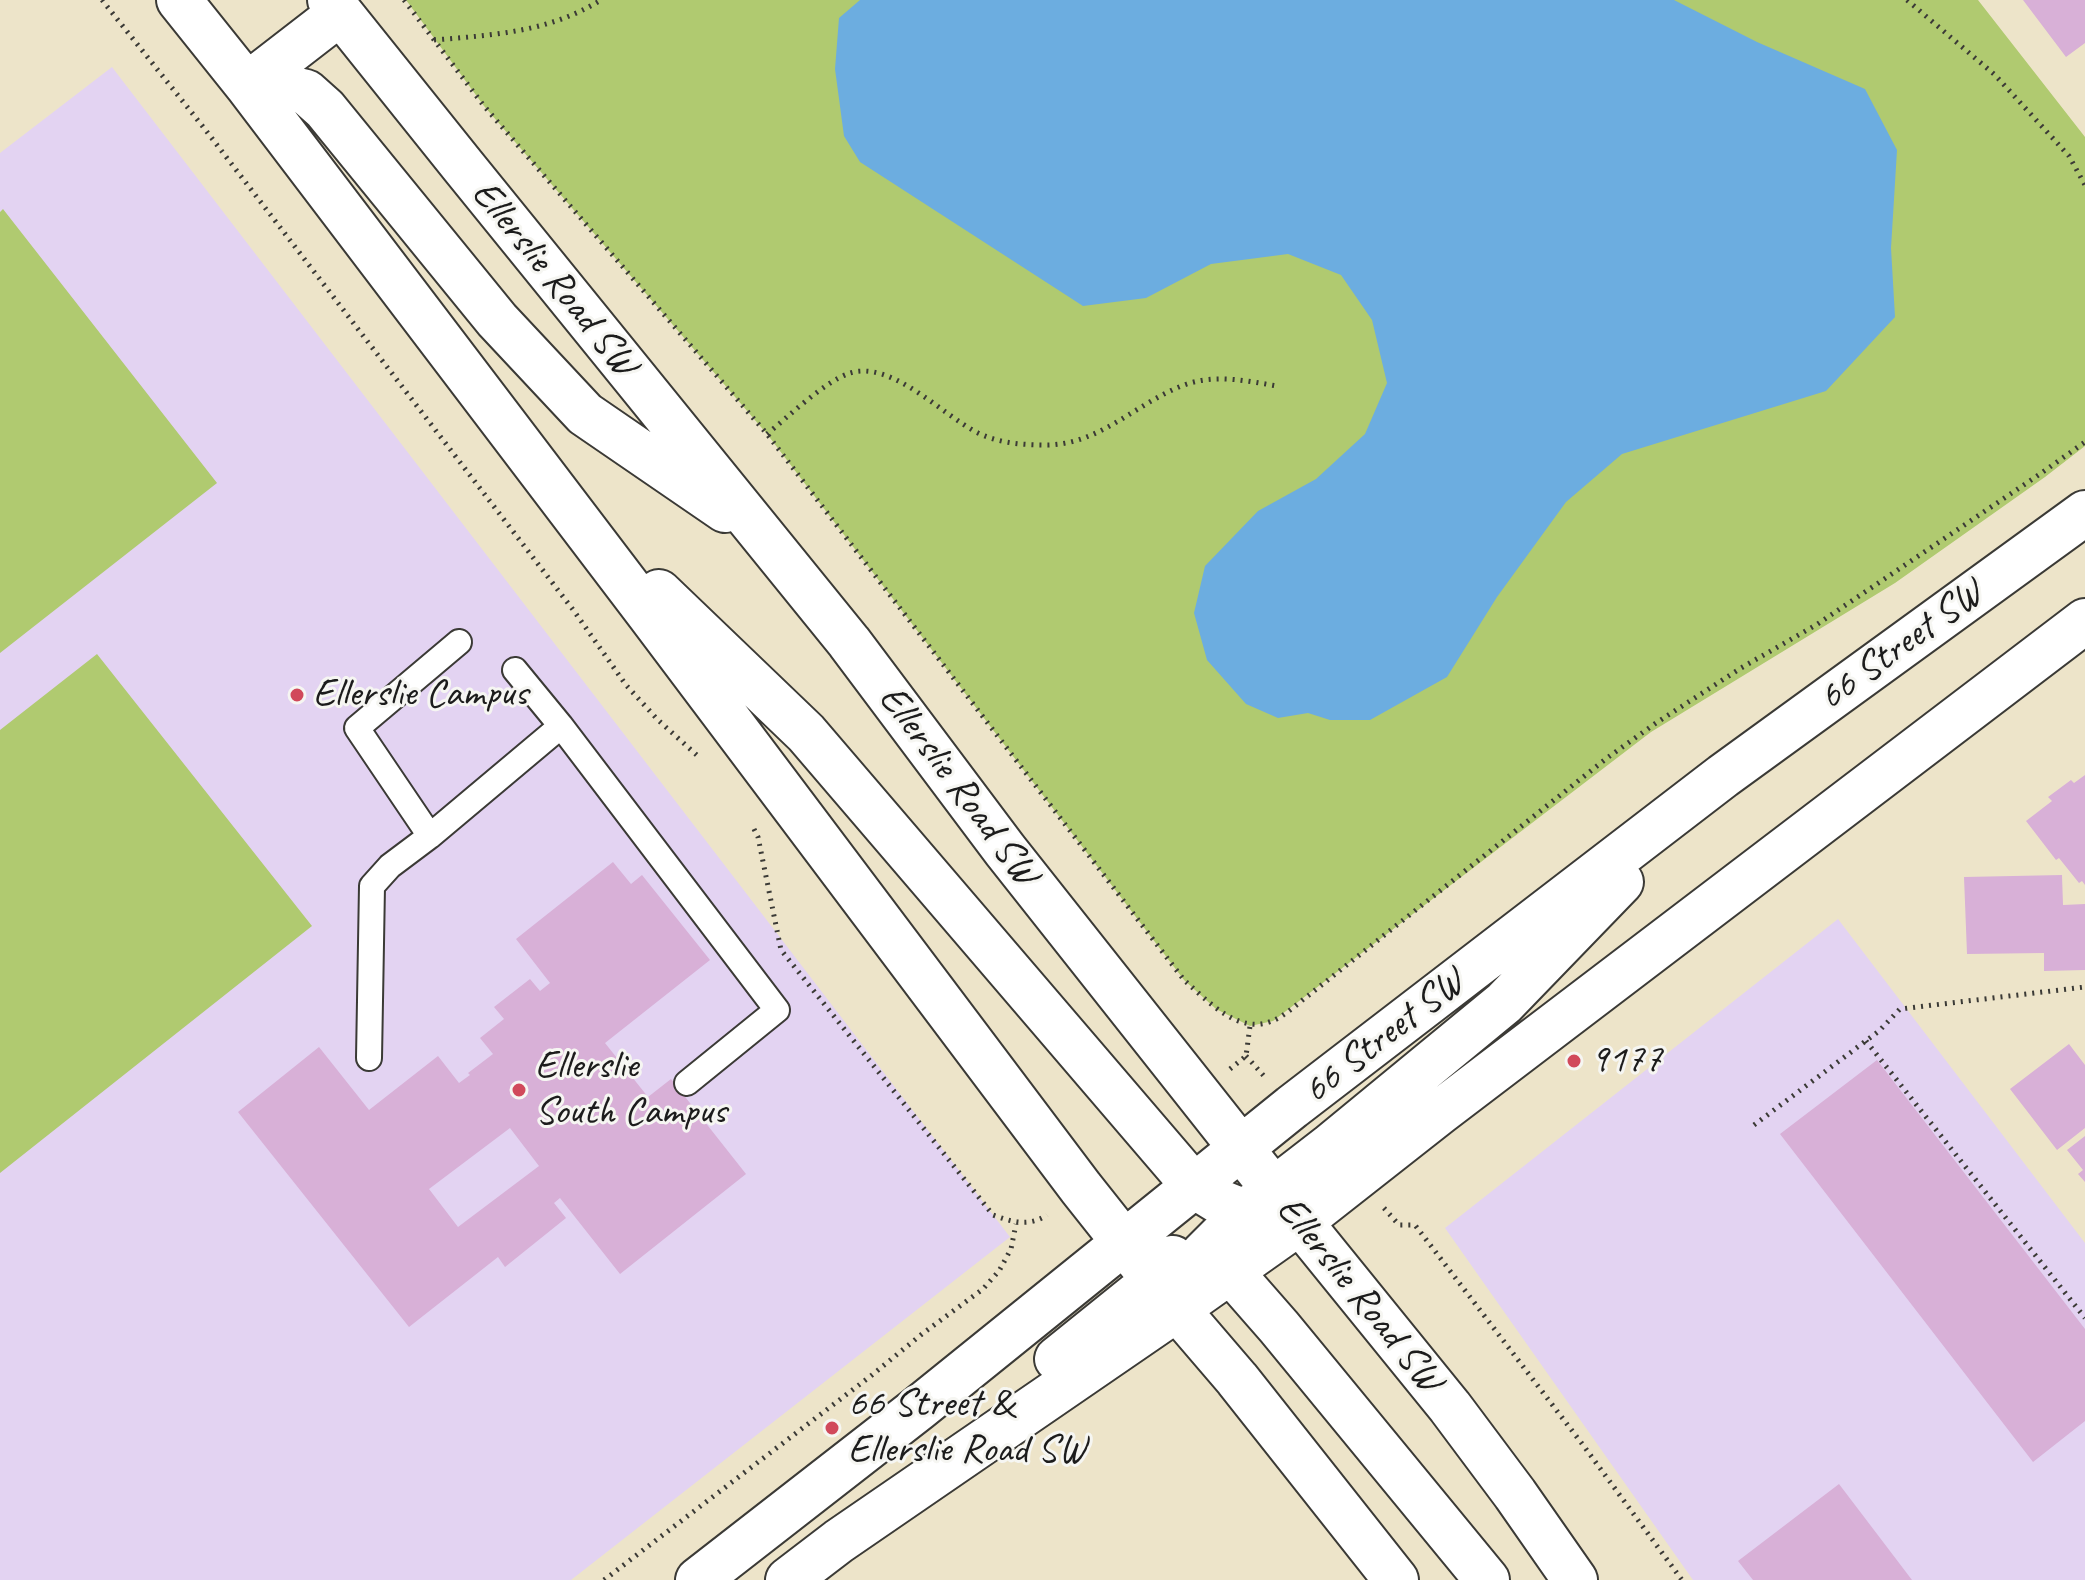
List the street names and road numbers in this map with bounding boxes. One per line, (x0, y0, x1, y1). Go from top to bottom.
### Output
street label: Ellerslie Road SW (460, 171, 648, 387)
street label: 66 Street SW (1809, 570, 1993, 722)
street label: Ellerslie Road SW (867, 676, 1049, 896)
street label: 66 Street SW (1294, 959, 1474, 1115)
street label: Ellerslie Road SW (1265, 1187, 1453, 1403)

